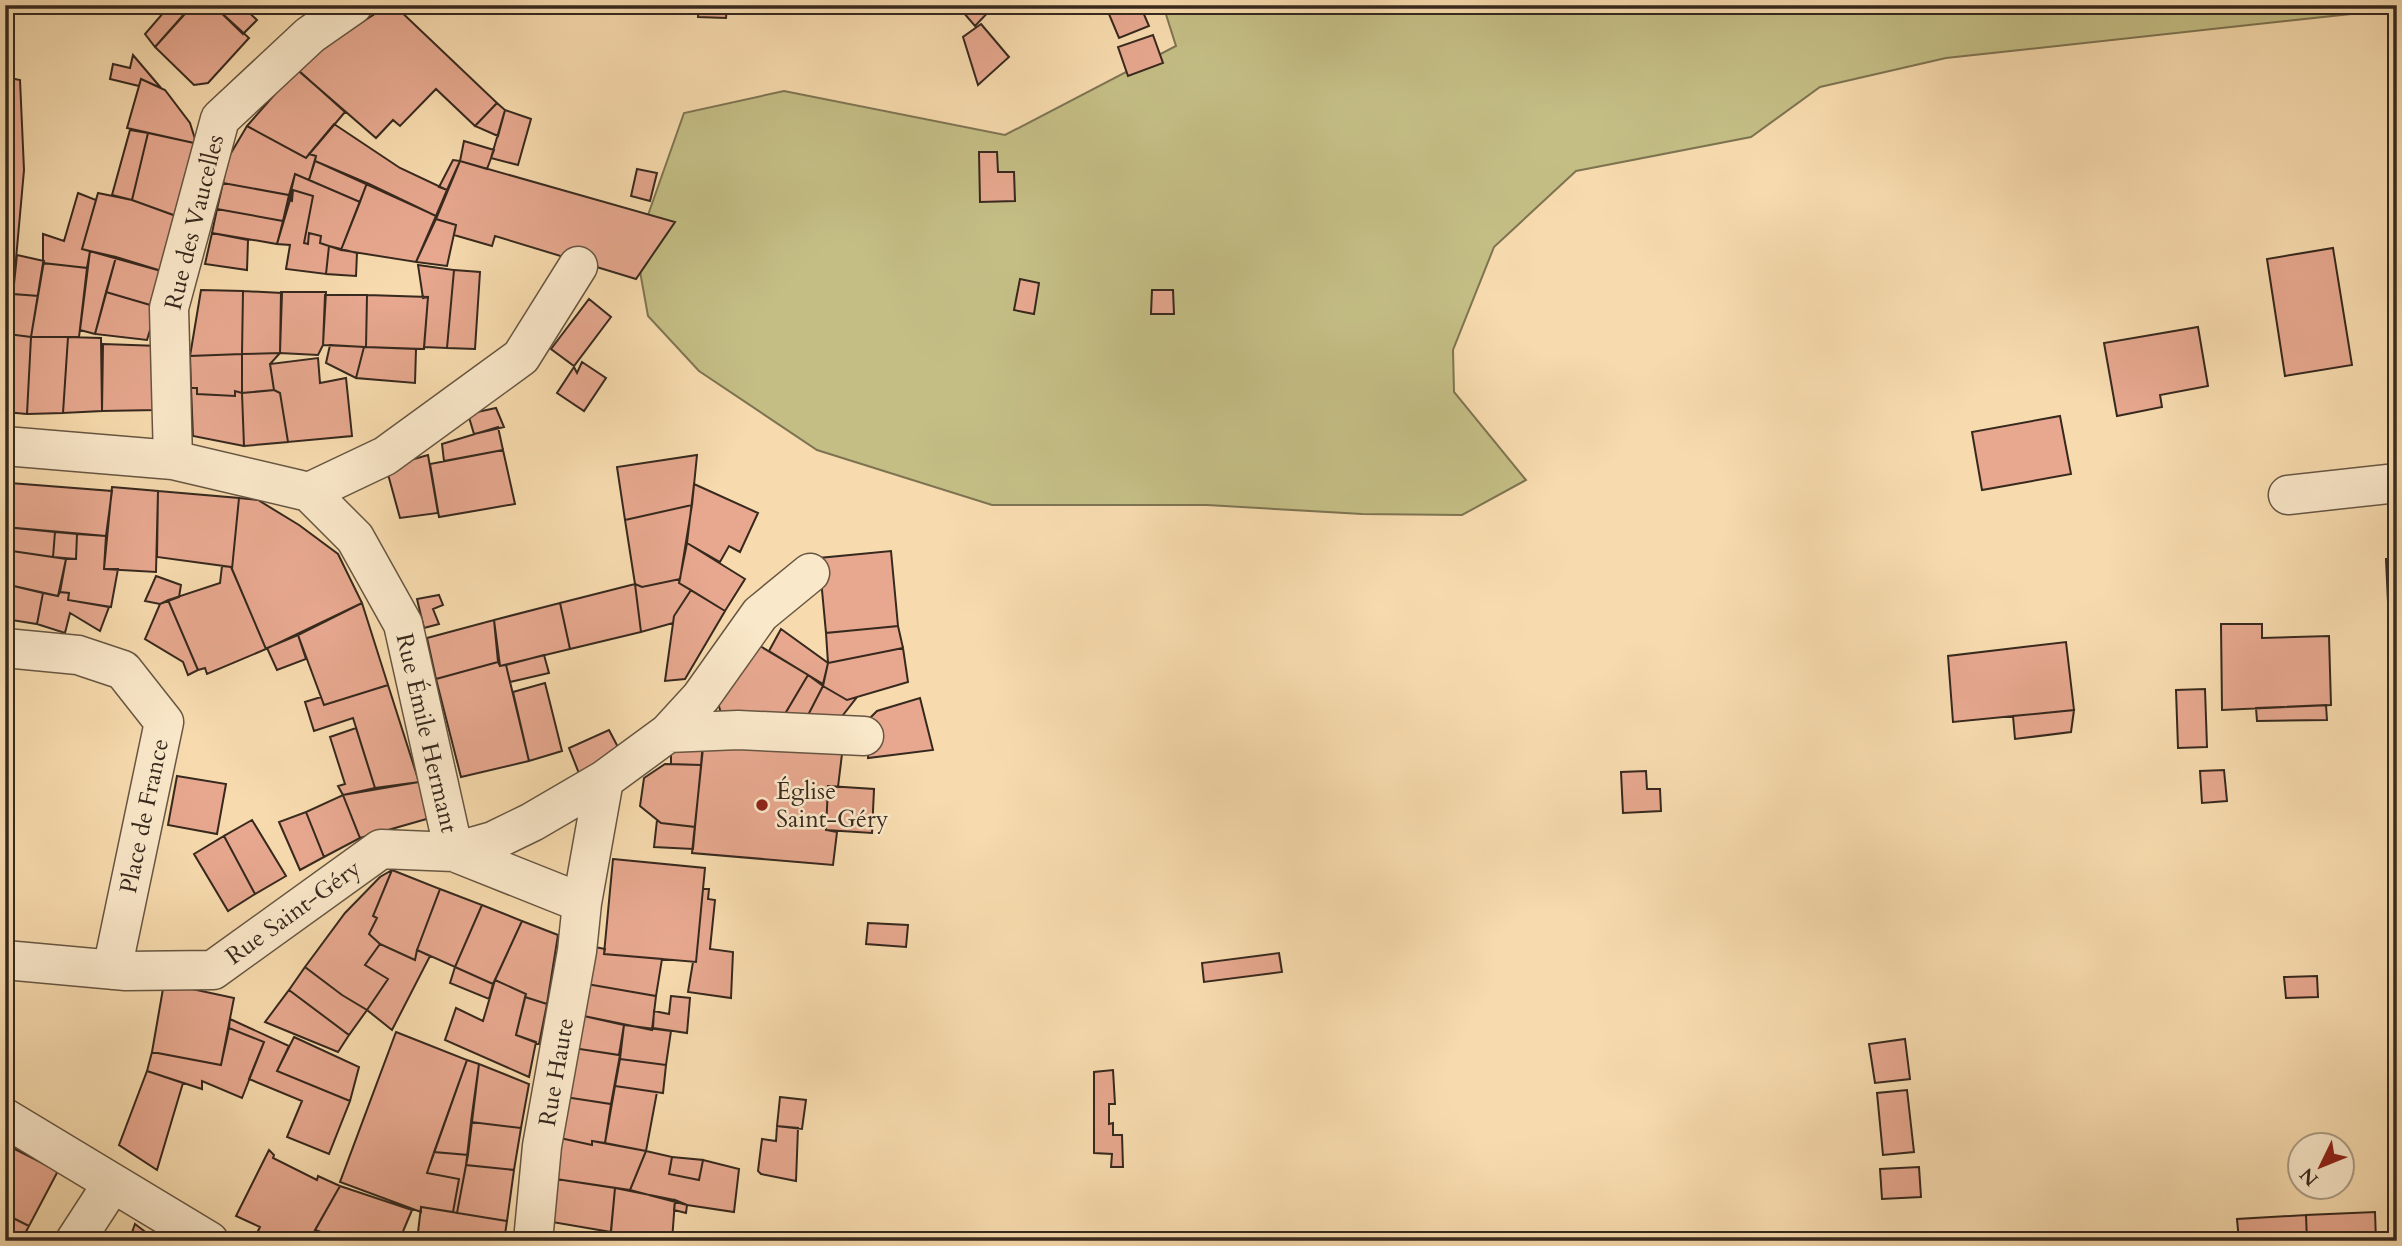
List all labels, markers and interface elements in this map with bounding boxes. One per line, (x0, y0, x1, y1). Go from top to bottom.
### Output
street label: Rue des Vaucelles (157, 131, 232, 313)
street label: Rue Émile Hermant (387, 630, 466, 837)
street label: Place de France (112, 736, 177, 896)
place label: Église Saint-Géry (776, 775, 889, 836)
marker: Église Saint-Géry (754, 797, 770, 813)
street label: Rue Saint-Géry (219, 852, 368, 973)
street label: Rue Haute (531, 1015, 582, 1129)
north arrow (2286, 1130, 2356, 1200)
text: N (2294, 1162, 2324, 1192)

